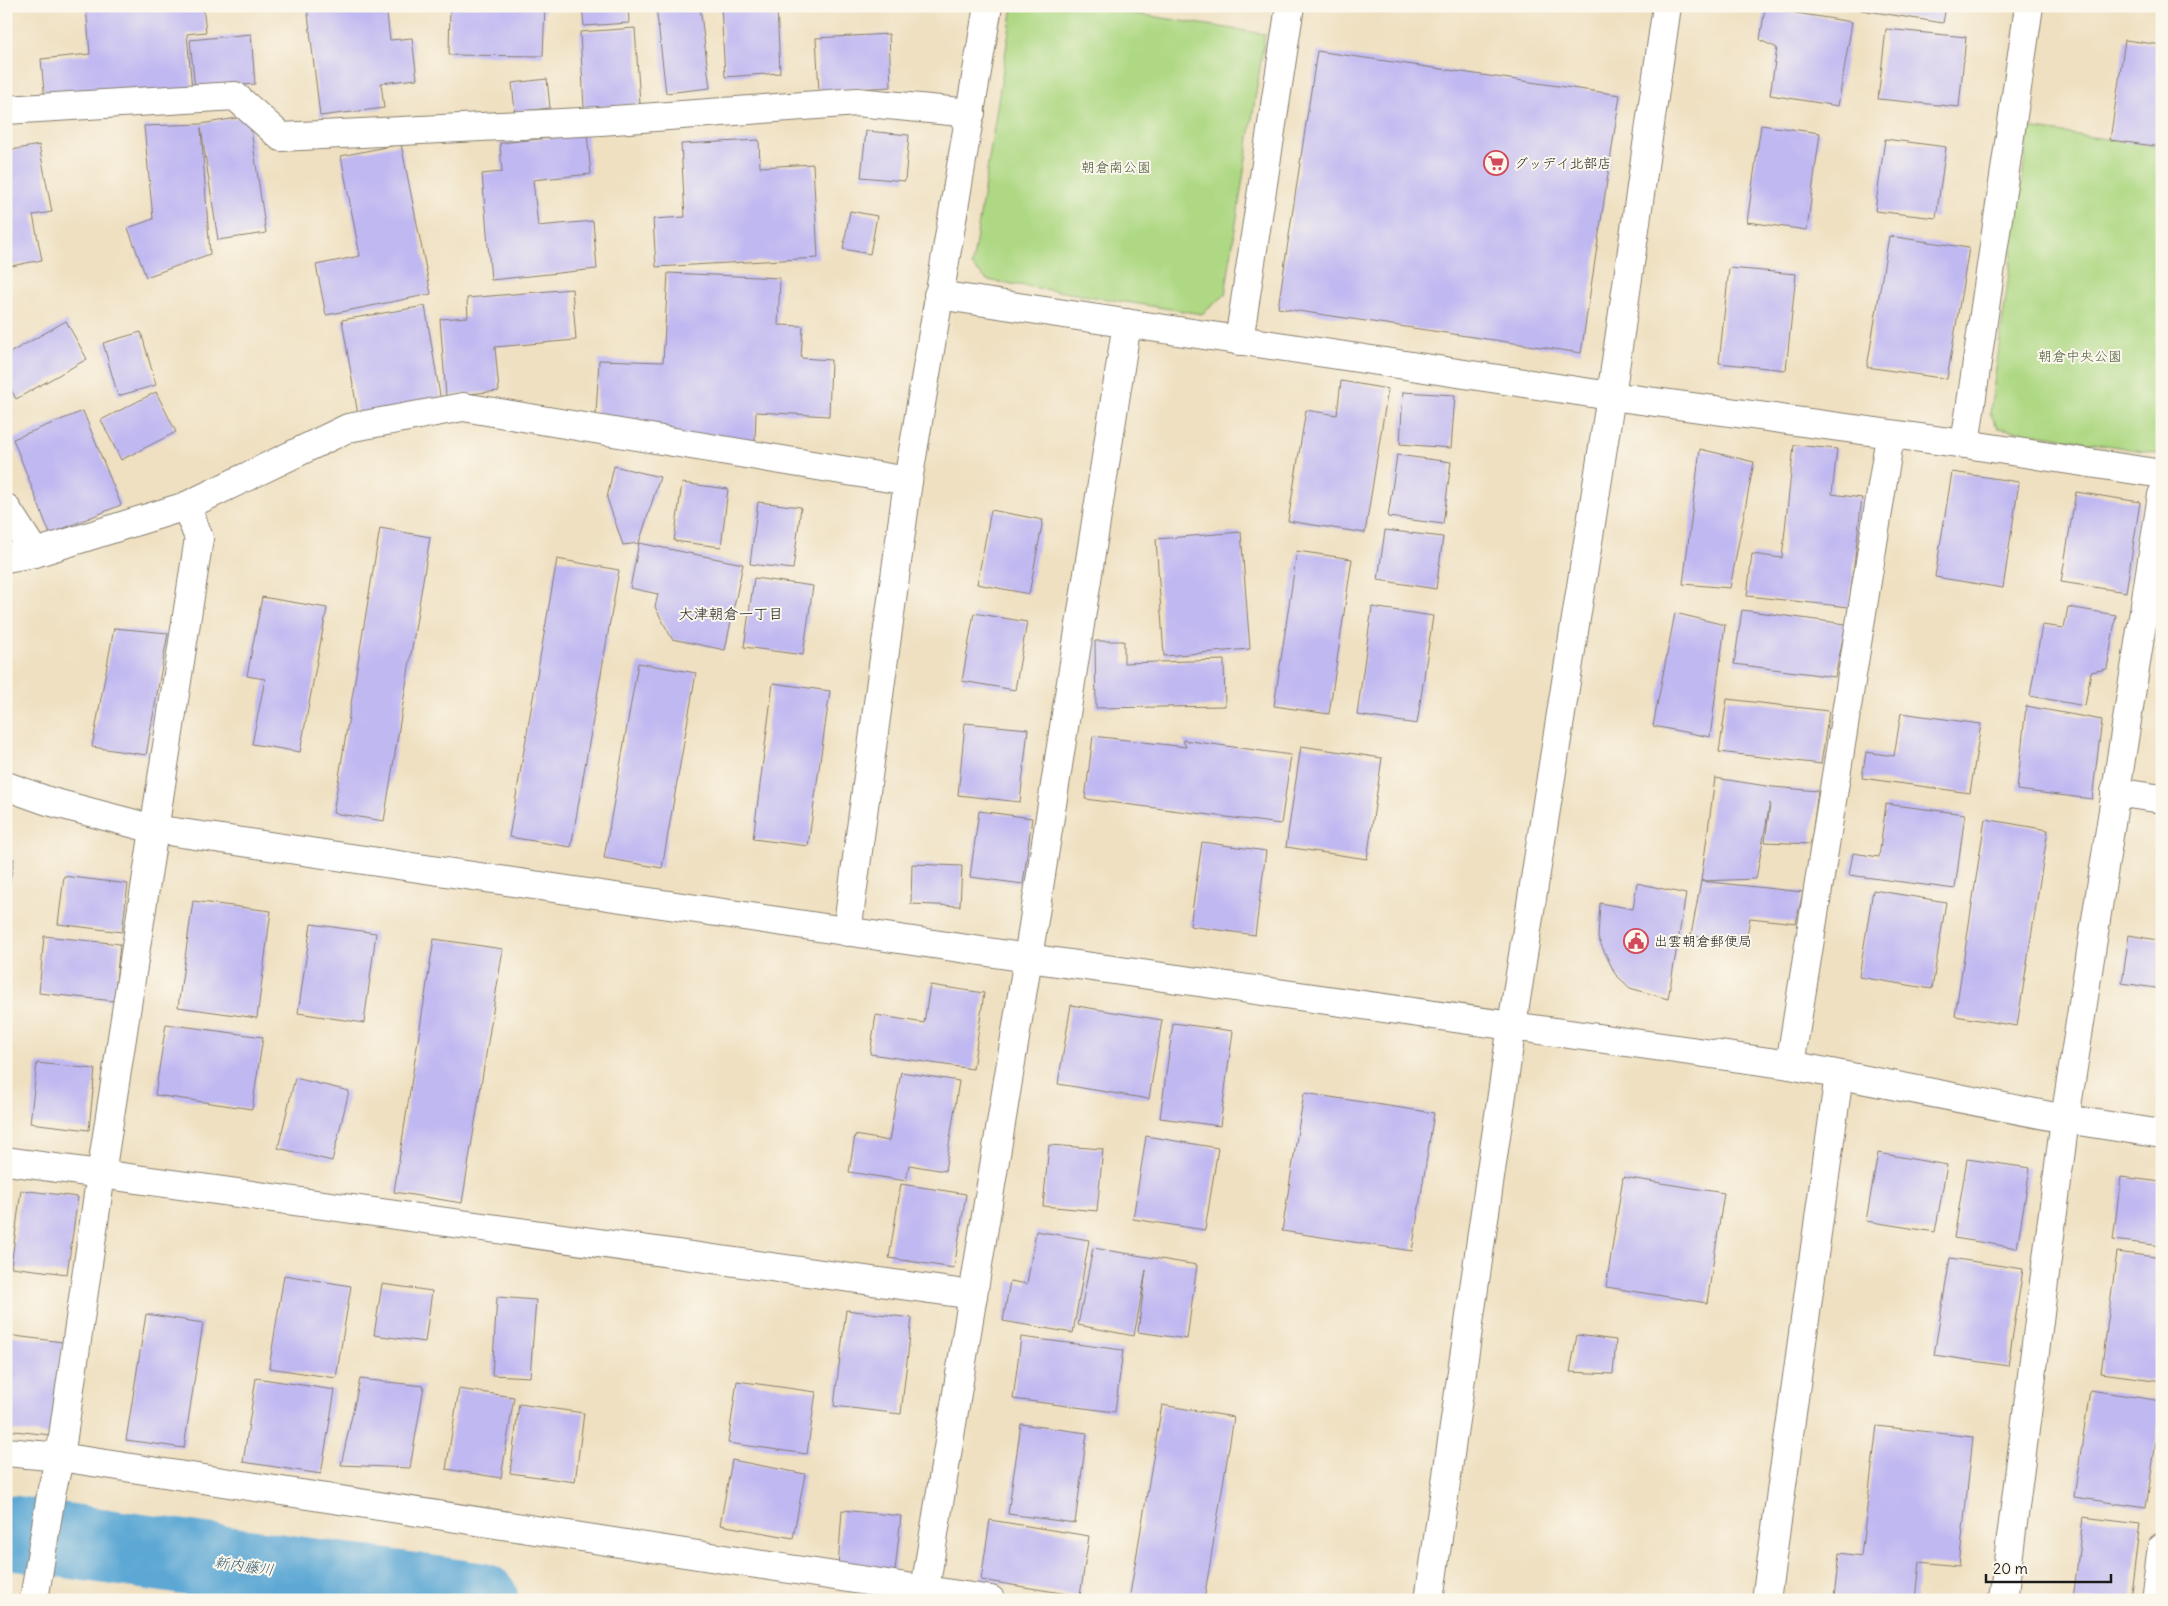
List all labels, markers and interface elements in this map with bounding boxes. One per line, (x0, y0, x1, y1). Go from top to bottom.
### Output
supermarket icon: グッデイ北部店 (1483, 150, 1509, 176)
place label: グッデイ北部店 (1514, 154, 1611, 172)
park label: 朝倉南公園 (1081, 158, 1151, 176)
park label: 朝倉中央公園 (2038, 347, 2122, 365)
district label: 大津朝倉一丁目 (678, 604, 784, 623)
public building icon: 出雲朝倉郵便局 (1623, 928, 1649, 954)
place label: 出雲朝倉郵便局 (1654, 932, 1752, 950)
scale bar (1986, 1551, 2110, 1583)
water label: 新内藤川 (213, 1552, 275, 1579)
text: 20 m (1993, 1559, 2028, 1578)

